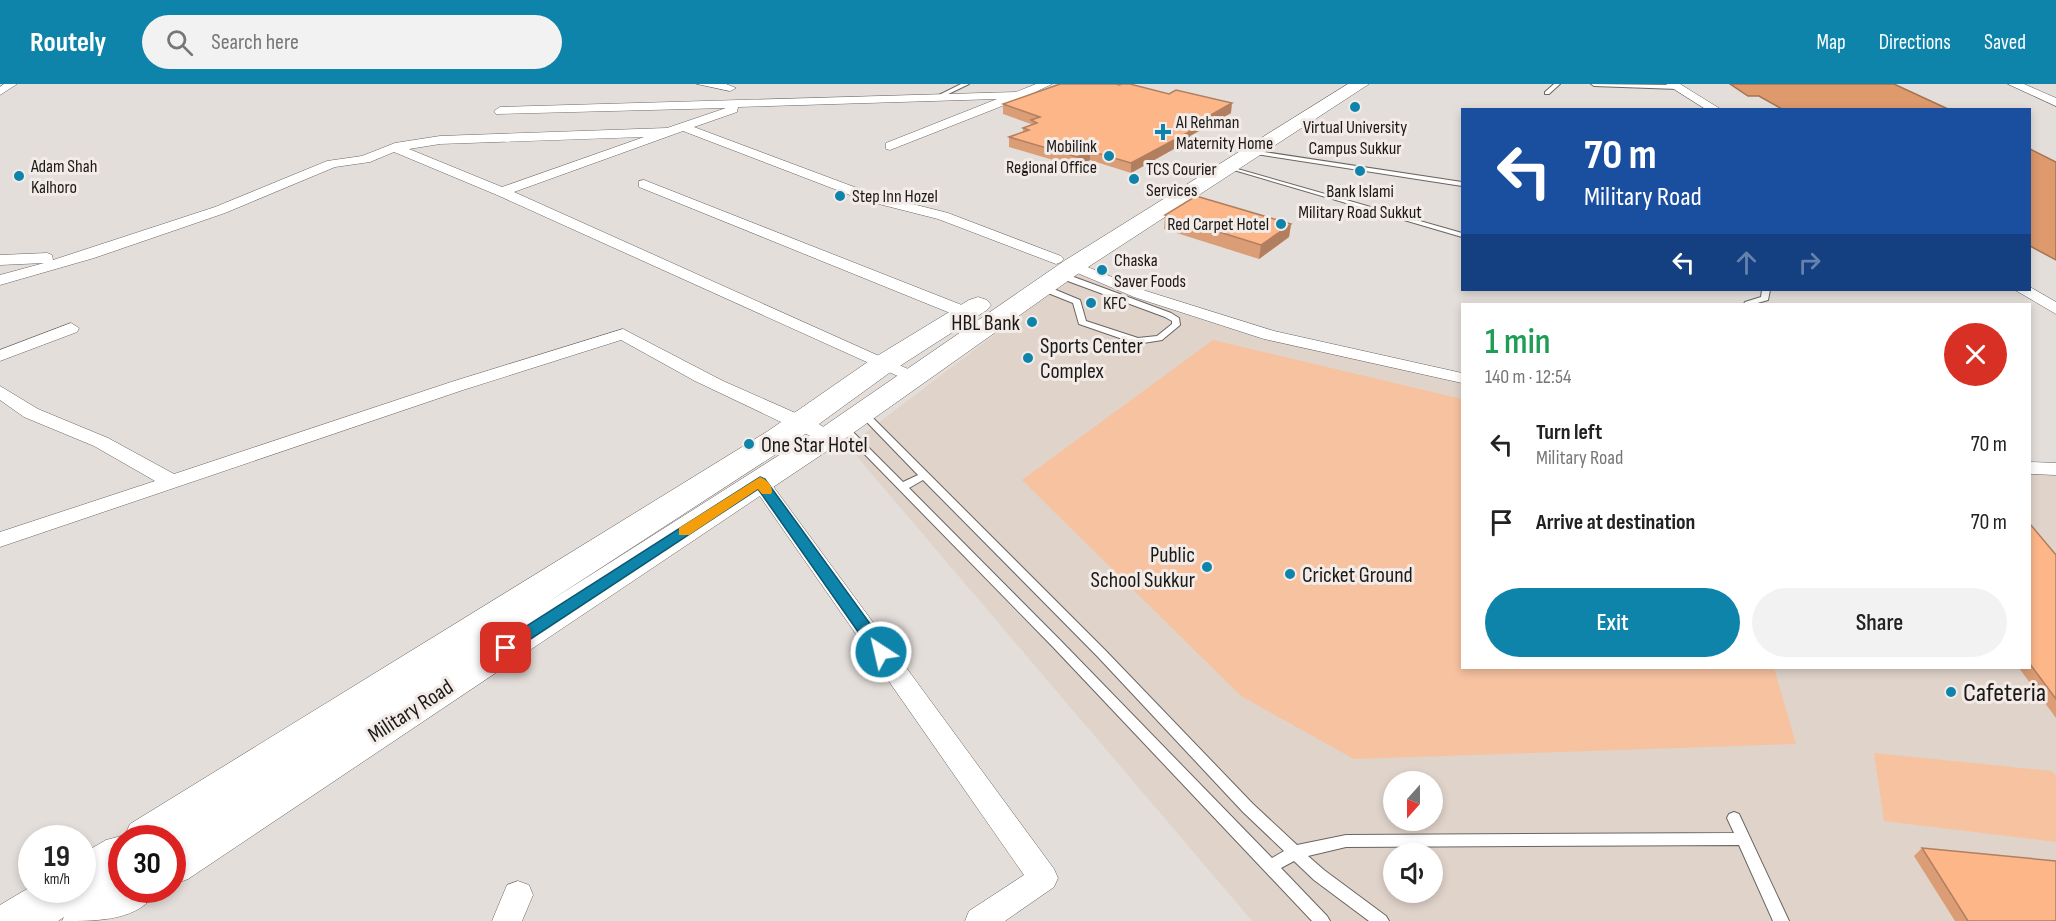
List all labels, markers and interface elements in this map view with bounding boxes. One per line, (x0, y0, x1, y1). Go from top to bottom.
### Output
search box (142, 15, 562, 69)
text: Routely (30, 26, 106, 59)
icon: search (163, 26, 196, 59)
text: Search here (211, 29, 299, 56)
text: Map (1816, 30, 1846, 55)
text: Directions (1879, 30, 1951, 55)
text: Saved (1984, 30, 2026, 55)
marker: Virtual University Campus Sukkur (1348, 100, 1362, 114)
place label: Al Rehman Maternity Home (1175, 112, 1273, 154)
place label: Virtual University Campus Sukkur (1303, 117, 1407, 159)
marker: Al Rehman Maternity Home (1154, 123, 1172, 141)
text: 70 m (1584, 130, 1657, 181)
icon: left (1485, 132, 1563, 210)
place label: Mobilink Regional Office (1006, 136, 1097, 178)
marker: Mobilink Regional Office (1102, 149, 1116, 163)
place label: Adam Shah Kalhoro (30, 156, 97, 198)
place label: TCS Courier Services (1146, 159, 1217, 201)
marker: Bank Islami Military Road Sukkut (1353, 164, 1367, 178)
marker: Adam Shah Kalhoro (12, 169, 26, 183)
marker: TCS Courier Services (1127, 172, 1141, 186)
place label: Bank Islami Military Road Sukkut (1298, 181, 1422, 223)
text: Military Road (1584, 181, 1702, 213)
place label: Step Inn Hozel (852, 186, 938, 207)
marker: Step Inn Hozel (833, 189, 847, 203)
place label: Red Carpet Hotel (1167, 214, 1269, 235)
marker: Red Carpet Hotel (1274, 217, 1288, 231)
icon: left (1667, 246, 1700, 279)
icon: ahead (1730, 246, 1763, 279)
icon: right (1793, 246, 1826, 279)
place label: Chaska Saver Foods (1114, 250, 1186, 292)
marker: Chaska Saver Foods (1095, 263, 1109, 277)
place label: KFC (1103, 293, 1127, 314)
marker: KFC (1084, 296, 1098, 310)
place label: HBL Bank (951, 310, 1021, 337)
marker: HBL Bank (1025, 315, 1039, 329)
text: 1 min (1485, 321, 1550, 364)
button: close (1944, 323, 2007, 386)
place label: Sports Center Complex (1040, 333, 1143, 385)
marker: Sports Center Complex (1021, 351, 1035, 365)
text: 140 m · 12:54 (1485, 365, 1571, 389)
text: Turn left (1536, 419, 1602, 446)
icon: left (1485, 428, 1518, 461)
text: 70 m (1971, 431, 2007, 458)
place label: One Star Hotel (761, 432, 868, 459)
marker: One Star Hotel (742, 437, 756, 451)
text: Military Road (1536, 446, 1623, 470)
icon: arrive (1485, 506, 1518, 539)
text: Arrive at destination (1536, 509, 1695, 536)
text: 70 m (1971, 509, 2007, 536)
place label: Public School Sukkur (1091, 542, 1195, 594)
marker: Public School Sukkur (1200, 560, 1214, 574)
place label: Cricket Ground (1302, 562, 1413, 589)
marker: Cricket Ground (1283, 567, 1297, 581)
button: Exit (1485, 588, 1740, 657)
button: Share (1752, 588, 2007, 657)
position arrow (849, 620, 913, 684)
pin (480, 622, 531, 673)
icon: arrive (489, 631, 522, 664)
street label: Military Road (363, 674, 458, 749)
place label: Cafeteria (1963, 677, 2046, 709)
marker: Cafeteria (1944, 685, 1958, 699)
north arrow (1383, 771, 1443, 831)
map controls (1383, 771, 1443, 903)
speed limit sign: 30 (108, 825, 186, 903)
text: 19 (44, 839, 70, 875)
button: sound (1383, 843, 1443, 903)
text: km/h (44, 870, 70, 889)

